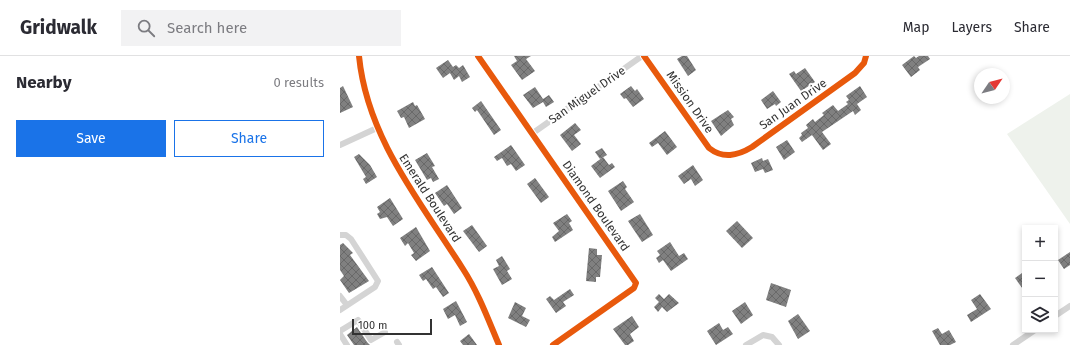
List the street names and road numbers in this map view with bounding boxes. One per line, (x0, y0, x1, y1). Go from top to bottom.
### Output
street label: San Miguel Drive (546, 63, 628, 127)
street label: Mission Drive (663, 68, 717, 136)
street label: San Juan Drive (757, 76, 829, 132)
street label: Emerald Boulevard (396, 151, 464, 245)
street label: Diamond Boulevard (560, 158, 632, 254)

